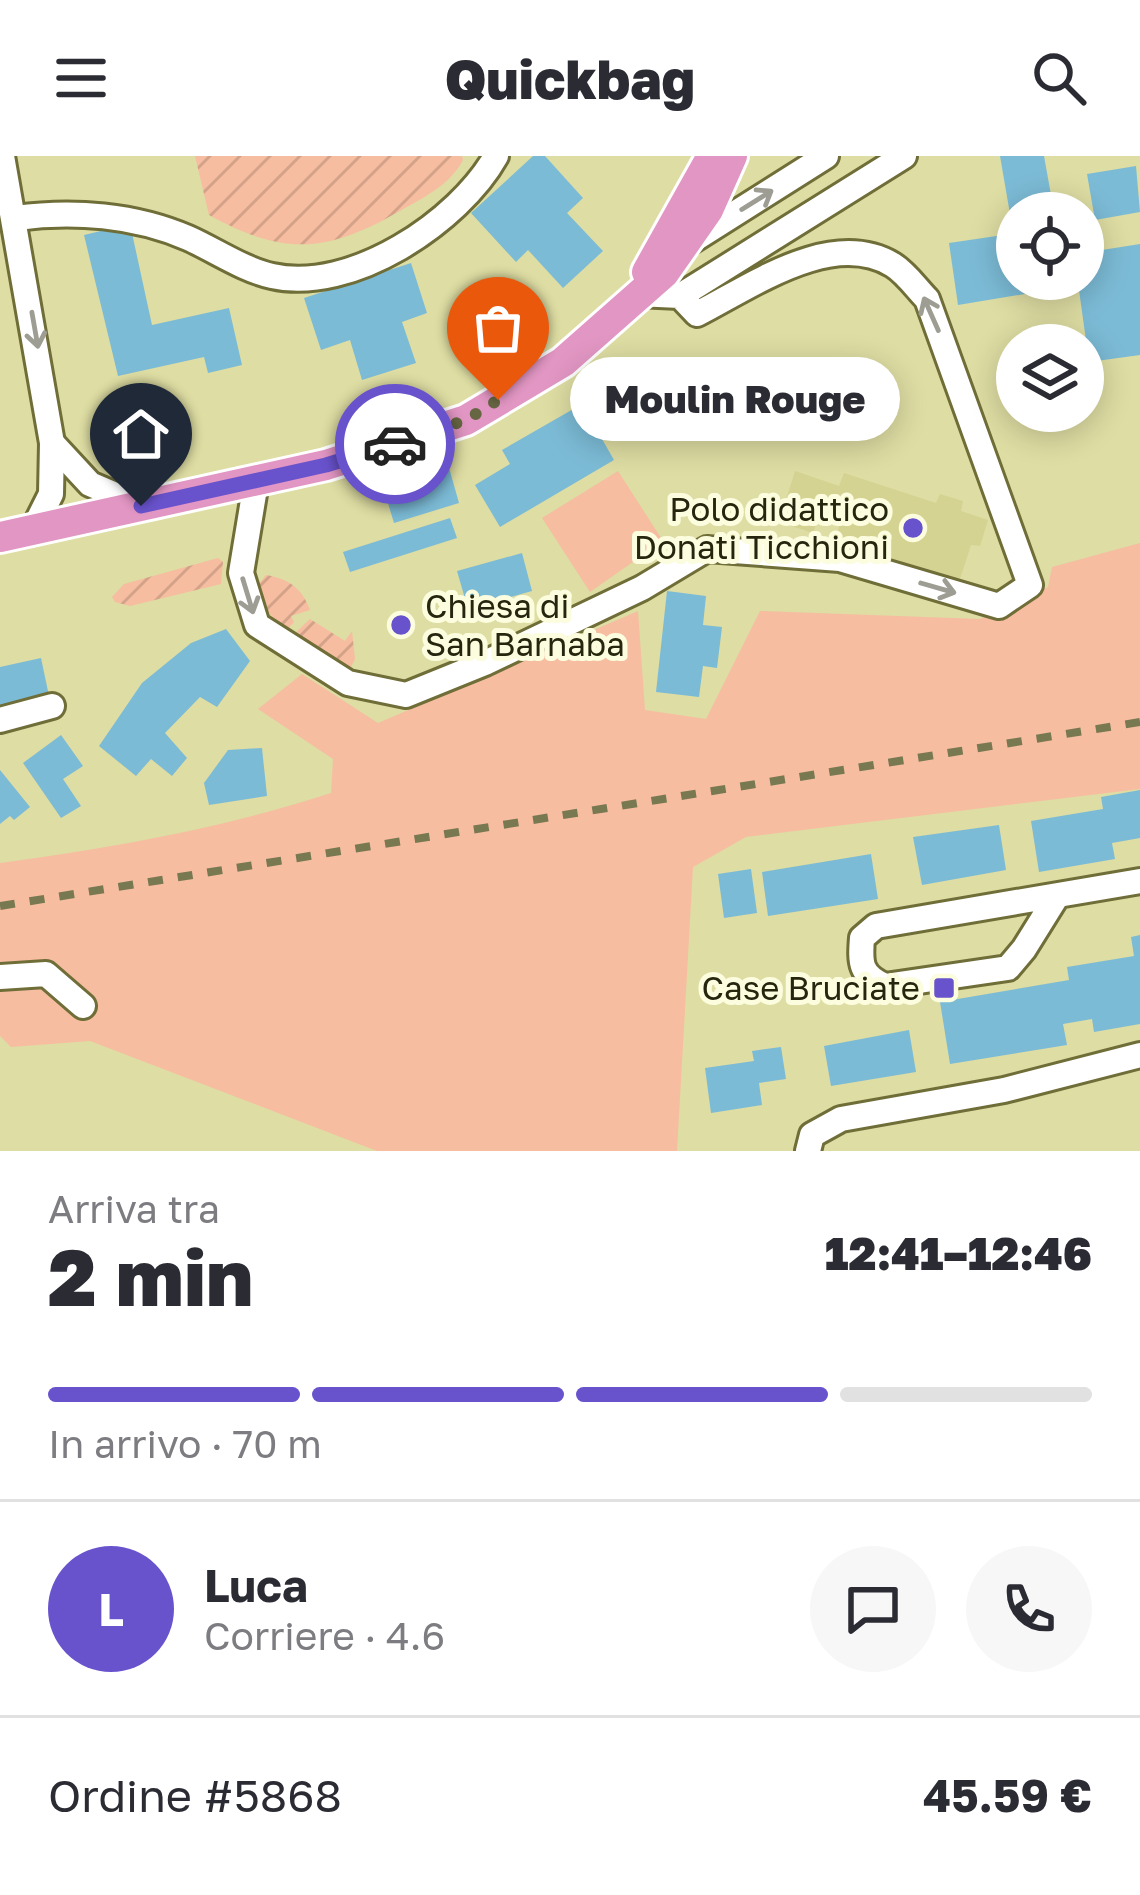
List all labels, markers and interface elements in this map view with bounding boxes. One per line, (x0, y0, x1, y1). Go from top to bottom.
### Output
icon: menu (48, 45, 114, 111)
icon: search (1026, 45, 1092, 111)
text: Quickbag (445, 46, 695, 111)
one-way arrow (739, 187, 773, 212)
map controls (996, 192, 1104, 432)
button: locate (996, 192, 1104, 300)
pin (447, 277, 549, 400)
icon: bag (465, 295, 531, 361)
one-way arrow (919, 296, 940, 333)
one-way arrow (24, 310, 47, 349)
button: layers (996, 324, 1104, 432)
callout: Moulin Rouge (570, 358, 900, 442)
text: Moulin Rouge (605, 375, 865, 422)
pin (90, 383, 192, 506)
courier (335, 384, 455, 504)
icon: home (108, 401, 174, 467)
icon: car (362, 411, 428, 477)
place label: Polo didattico Donati Ticchioni (634, 489, 889, 566)
marker: Polo didattico Donati Ticchioni (900, 515, 926, 541)
one-way arrow (238, 576, 260, 614)
one-way arrow (918, 578, 956, 600)
place label: Chiesa di San Barnaba (425, 586, 625, 663)
marker: Chiesa di San Barnaba (388, 612, 414, 638)
place label: Case Bruciate (702, 968, 920, 1007)
marker: Case Bruciate (931, 975, 957, 1001)
text: Arriva tra (48, 1185, 220, 1232)
text: 12:41–12:46 (825, 1226, 1092, 1280)
text: 2 min (48, 1230, 253, 1323)
text: In arrivo · 70 m (48, 1420, 322, 1467)
button: chat (810, 1546, 936, 1672)
button: phone (966, 1546, 1092, 1672)
text: Luca (204, 1558, 308, 1612)
text: L (98, 1582, 124, 1636)
text: Corriere · 4.6 (204, 1612, 445, 1659)
text: Ordine #5868 (48, 1768, 342, 1822)
text: 45.59 € (923, 1768, 1092, 1822)

